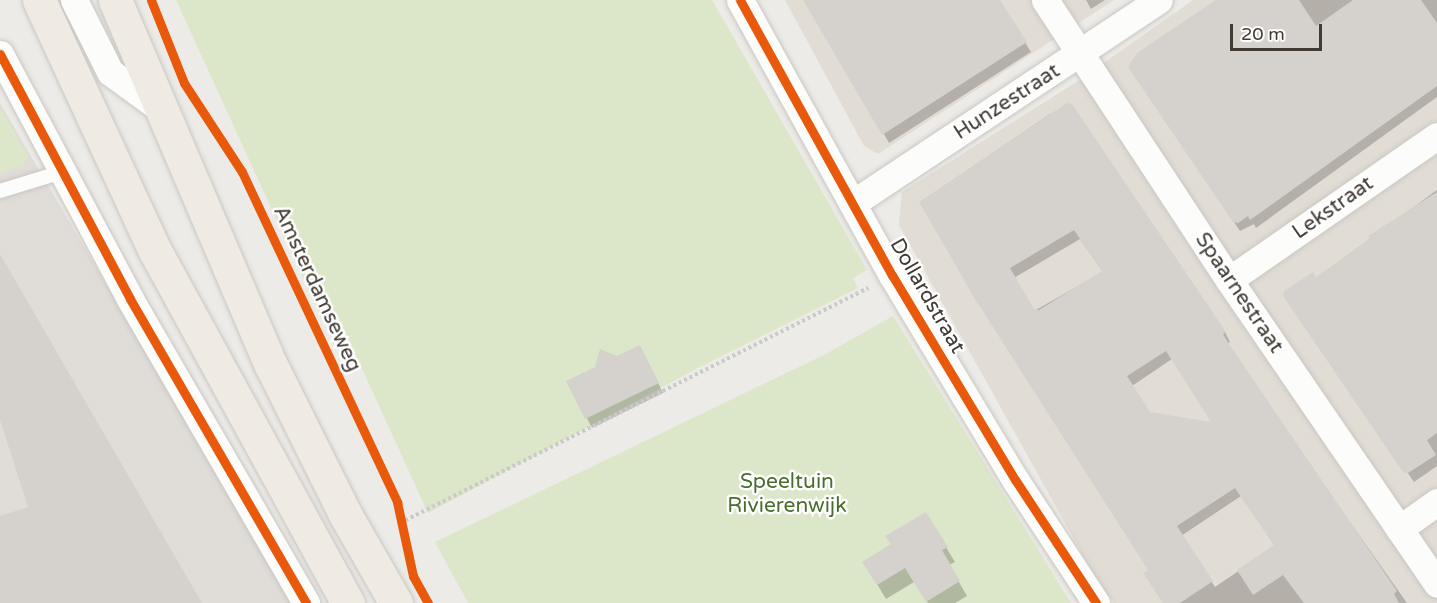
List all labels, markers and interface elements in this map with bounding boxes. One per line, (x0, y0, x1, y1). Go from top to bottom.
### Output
scale bar (1233, 12, 1324, 50)
text: 20 m (1241, 23, 1285, 45)
street label: Hunzestraat (949, 58, 1065, 146)
street label: Lekstraat (1288, 171, 1378, 245)
street label: Amsterdamseweg (268, 202, 366, 376)
street label: Spaarnestraat (1189, 228, 1289, 358)
street label: Dollardstraat (884, 234, 970, 358)
park label: Speeltuin Rivierenwijk (727, 469, 847, 519)

